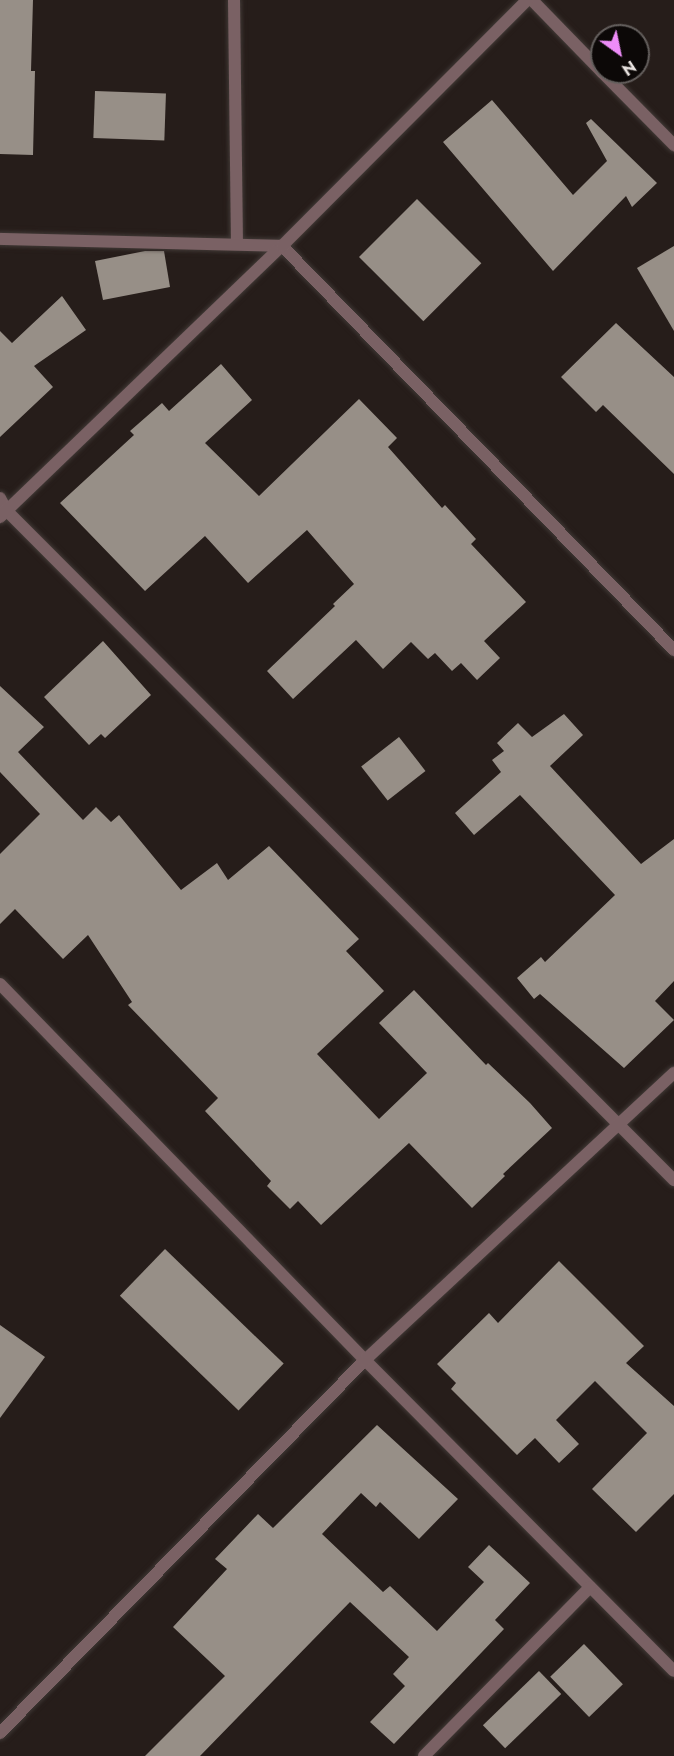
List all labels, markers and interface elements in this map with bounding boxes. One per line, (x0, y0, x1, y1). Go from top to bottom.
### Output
north arrow (590, 24, 650, 84)
text: N (617, 55, 641, 81)

